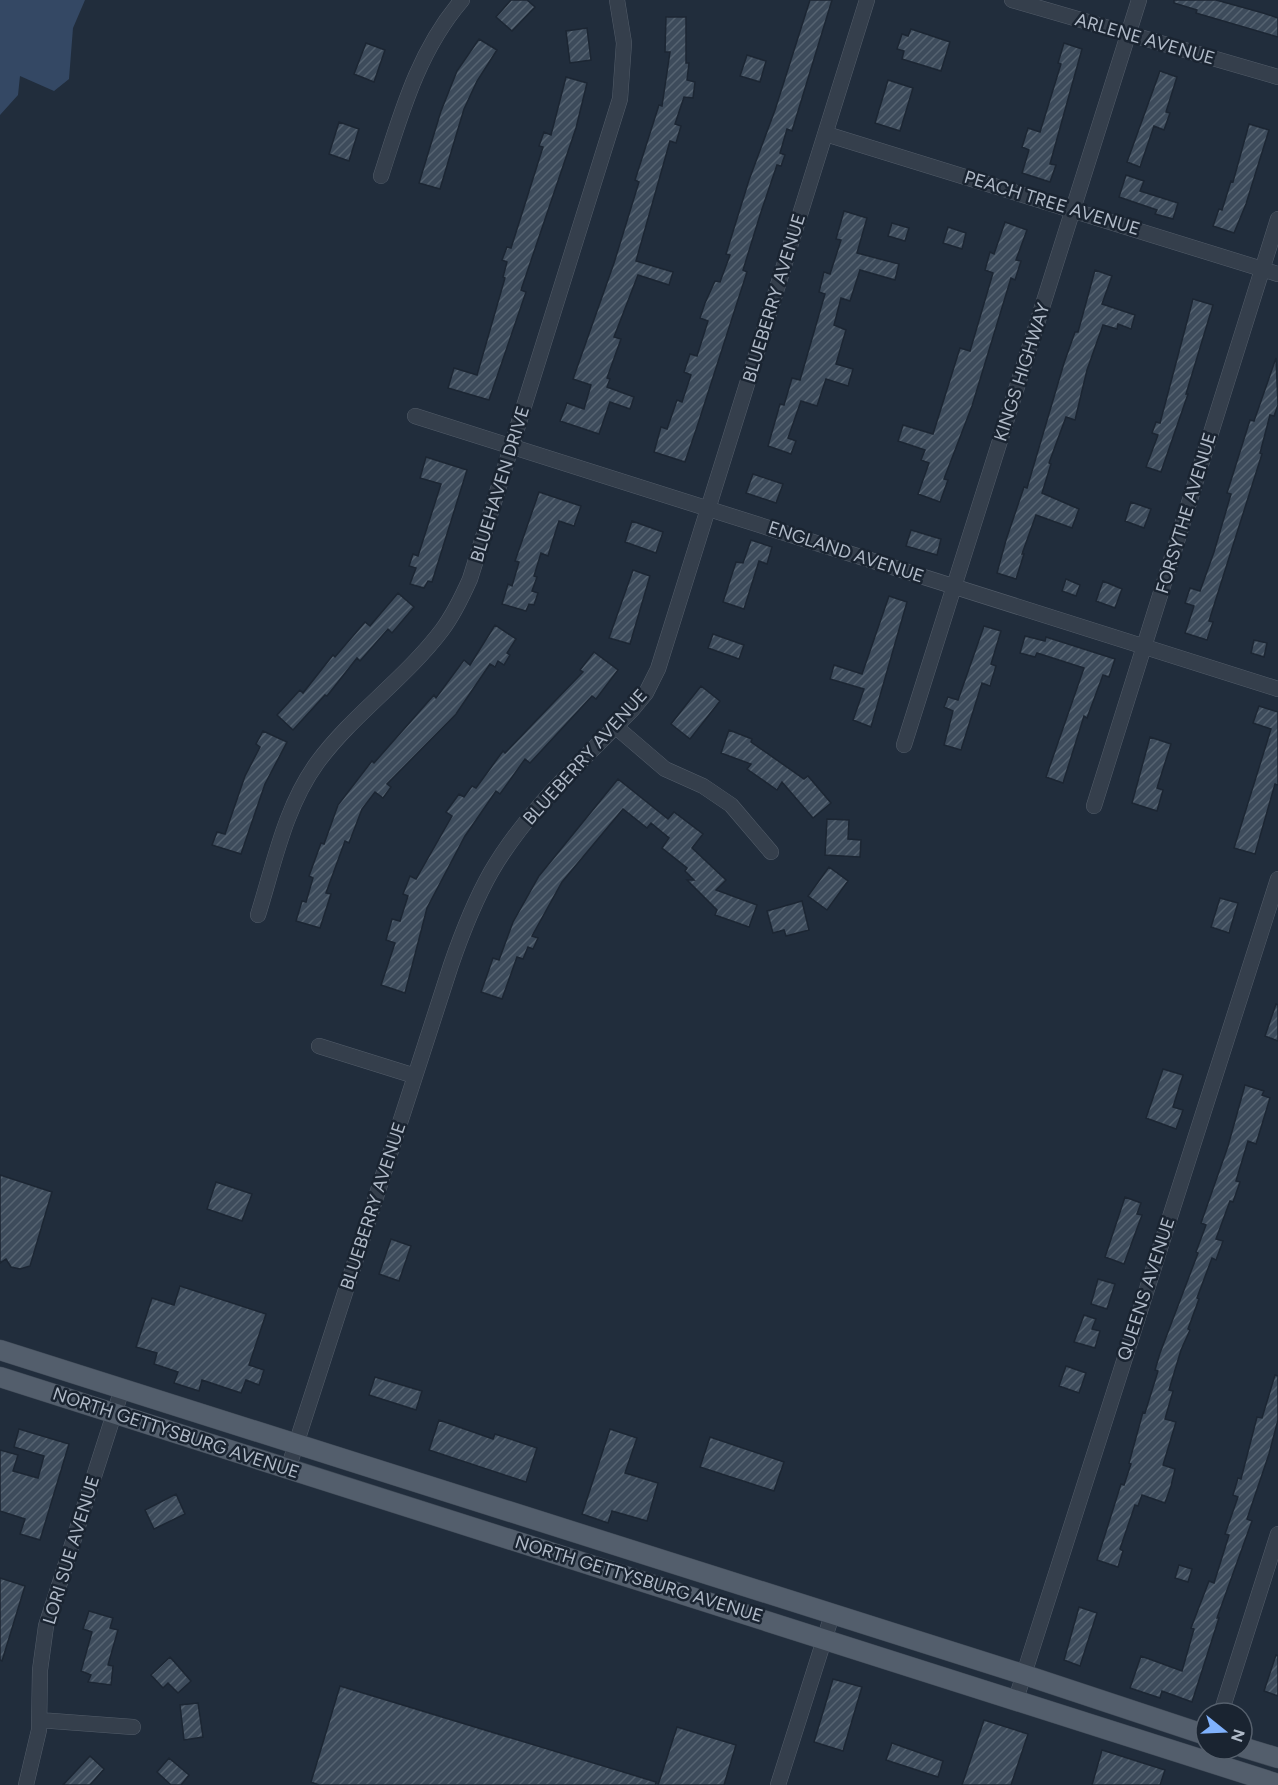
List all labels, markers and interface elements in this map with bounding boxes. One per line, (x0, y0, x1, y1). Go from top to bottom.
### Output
street label: ARLENE AVENUE (1073, 9, 1217, 69)
street label: PEACH TREE AVENUE (961, 166, 1143, 240)
street label: BLUEBERRY AVENUE (738, 211, 810, 385)
street label: KINGS HIGHWAY (989, 300, 1055, 444)
street label: BLUEHAVEN DRIVE (466, 403, 534, 565)
street label: FORSYTHE AVENUE (1151, 430, 1221, 596)
street label: ENGLAND AVENUE (765, 516, 927, 588)
street label: BLUEBERRY AVENUE (518, 685, 652, 829)
street label: BLUEBERRY AVENUE (335, 1119, 411, 1293)
street label: QUEENS AVENUE (1112, 1215, 1180, 1363)
street label: NORTH GETTYSBURG AVENUE (50, 1383, 302, 1483)
street label: LORI SUE AVENUE (38, 1473, 104, 1627)
street label: NORTH GETTYSBURG AVENUE (512, 1531, 766, 1627)
north arrow (1194, 1701, 1254, 1761)
text: N (1227, 1727, 1249, 1744)

